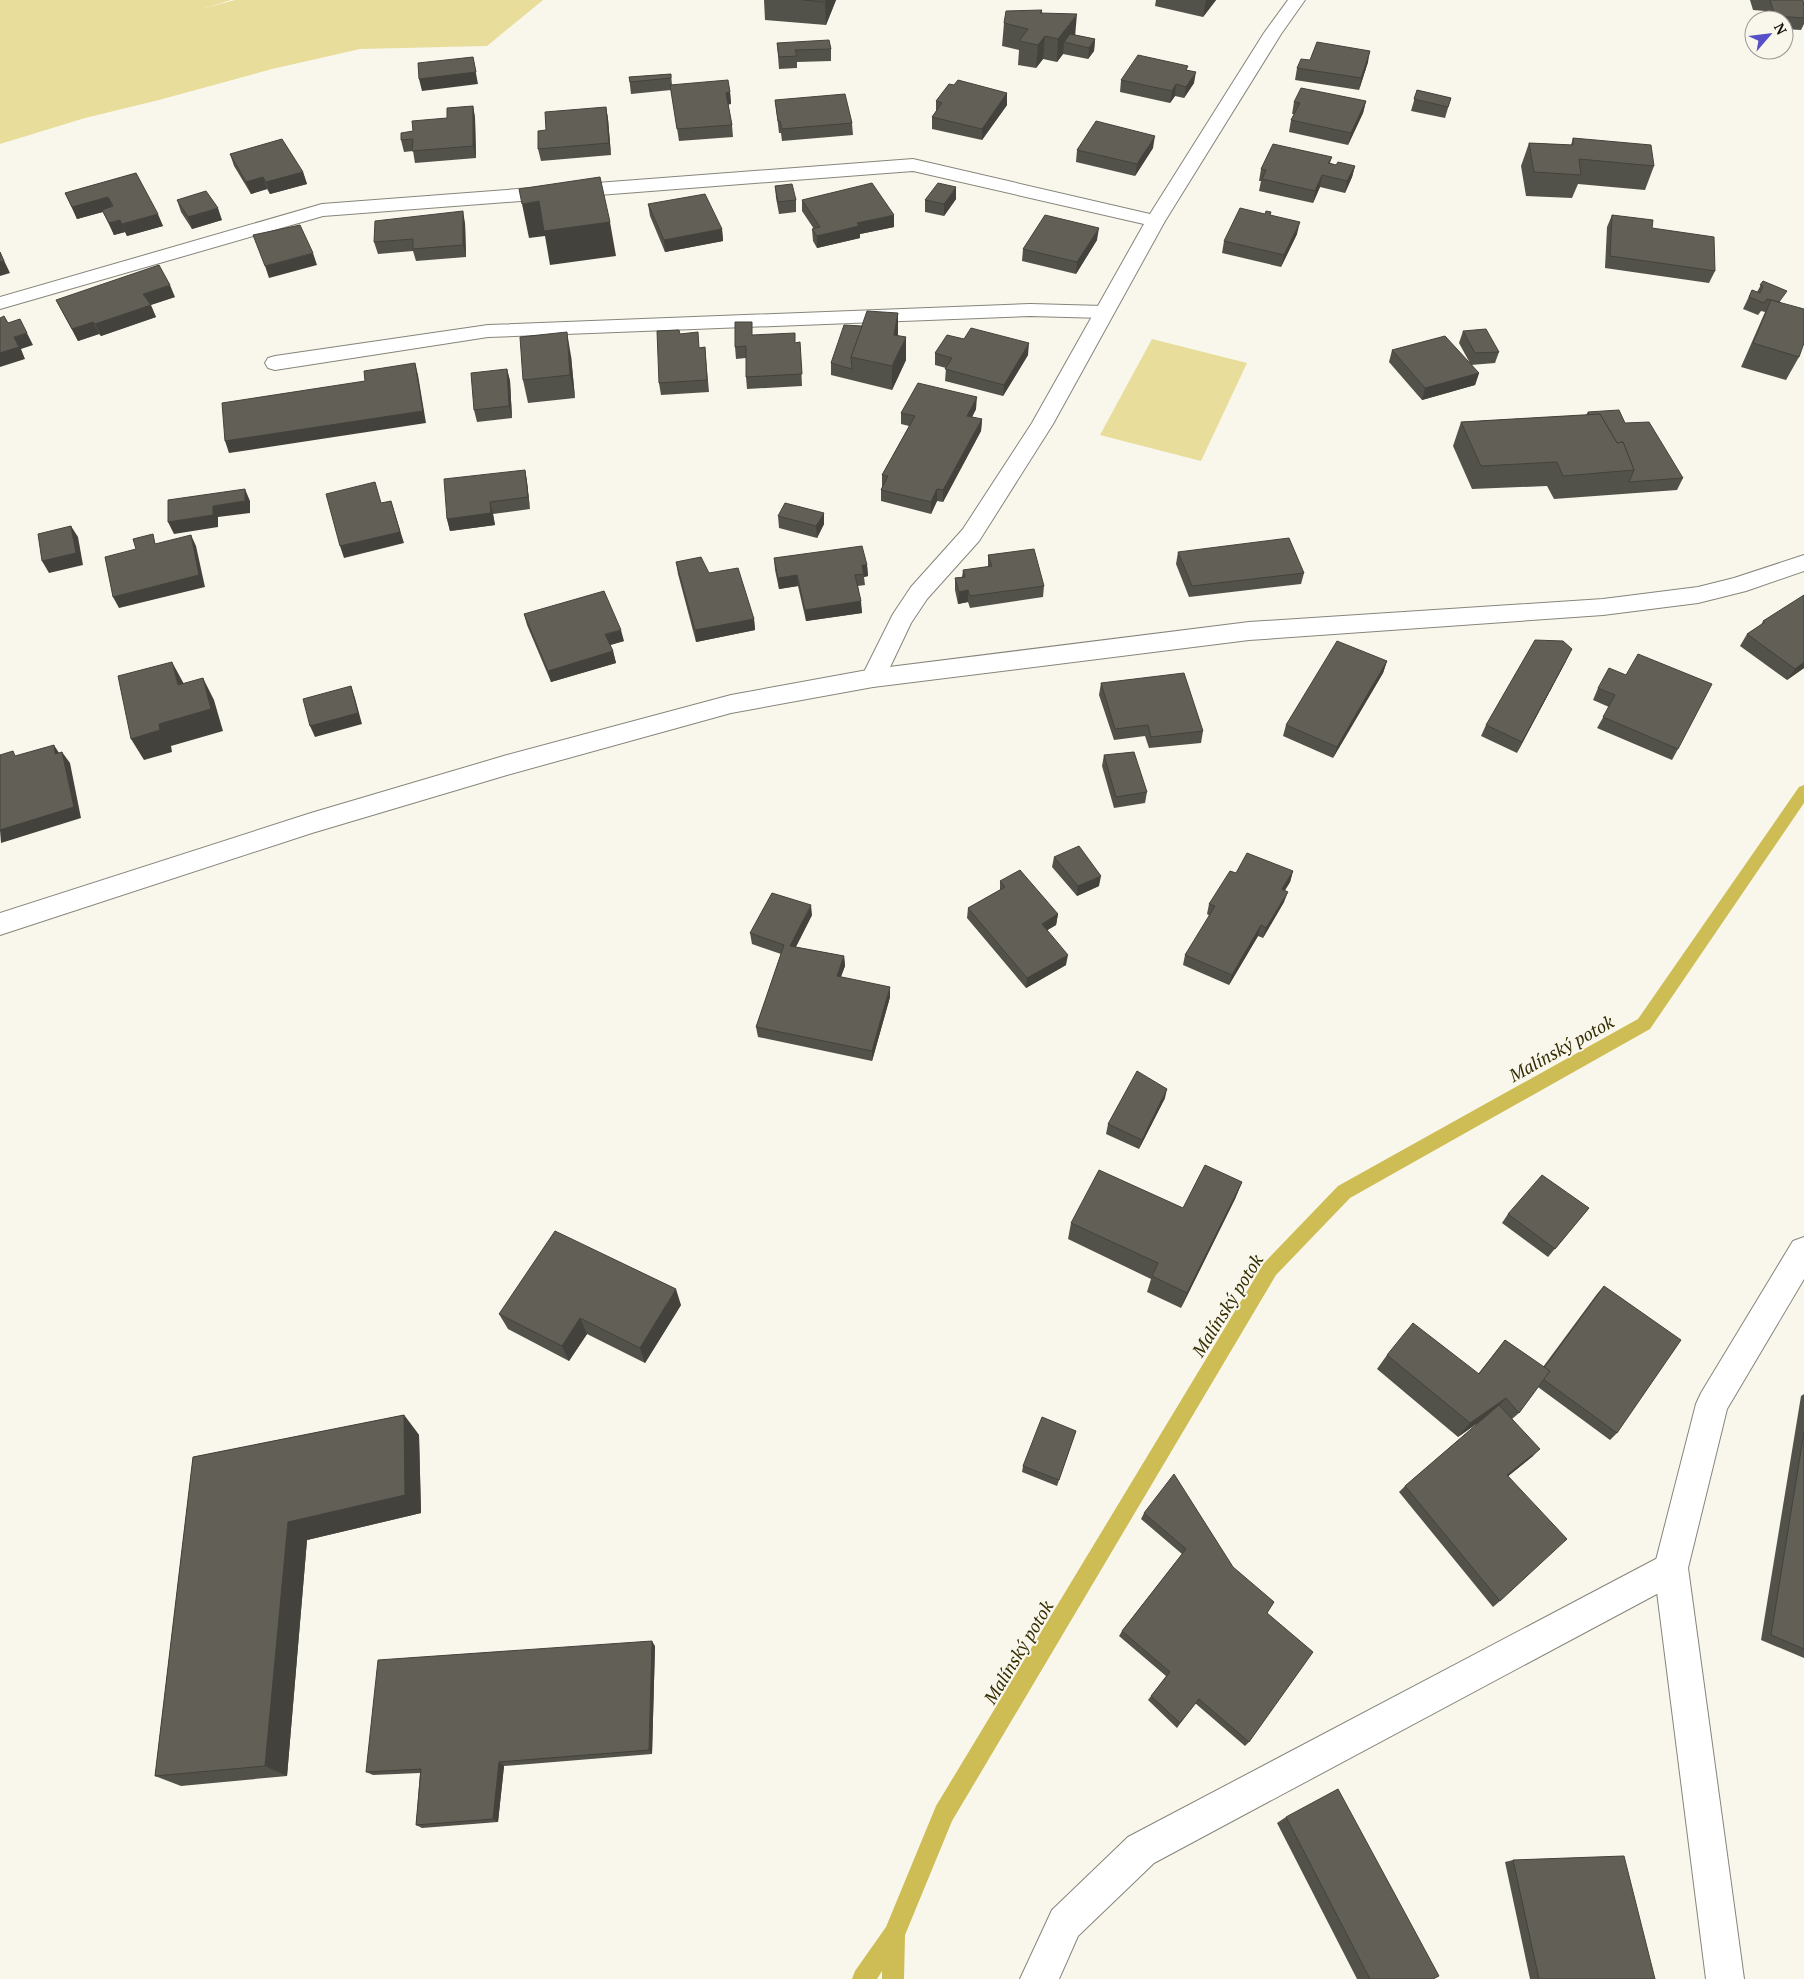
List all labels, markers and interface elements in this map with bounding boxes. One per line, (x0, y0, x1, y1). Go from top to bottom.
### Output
north arrow (1744, 10, 1794, 60)
text: N (1770, 20, 1792, 38)
water label: Malínský potok (1503, 1009, 1618, 1087)
water label: Malínský potok (1185, 1249, 1268, 1362)
water label: Malínský potok (977, 1596, 1058, 1709)

